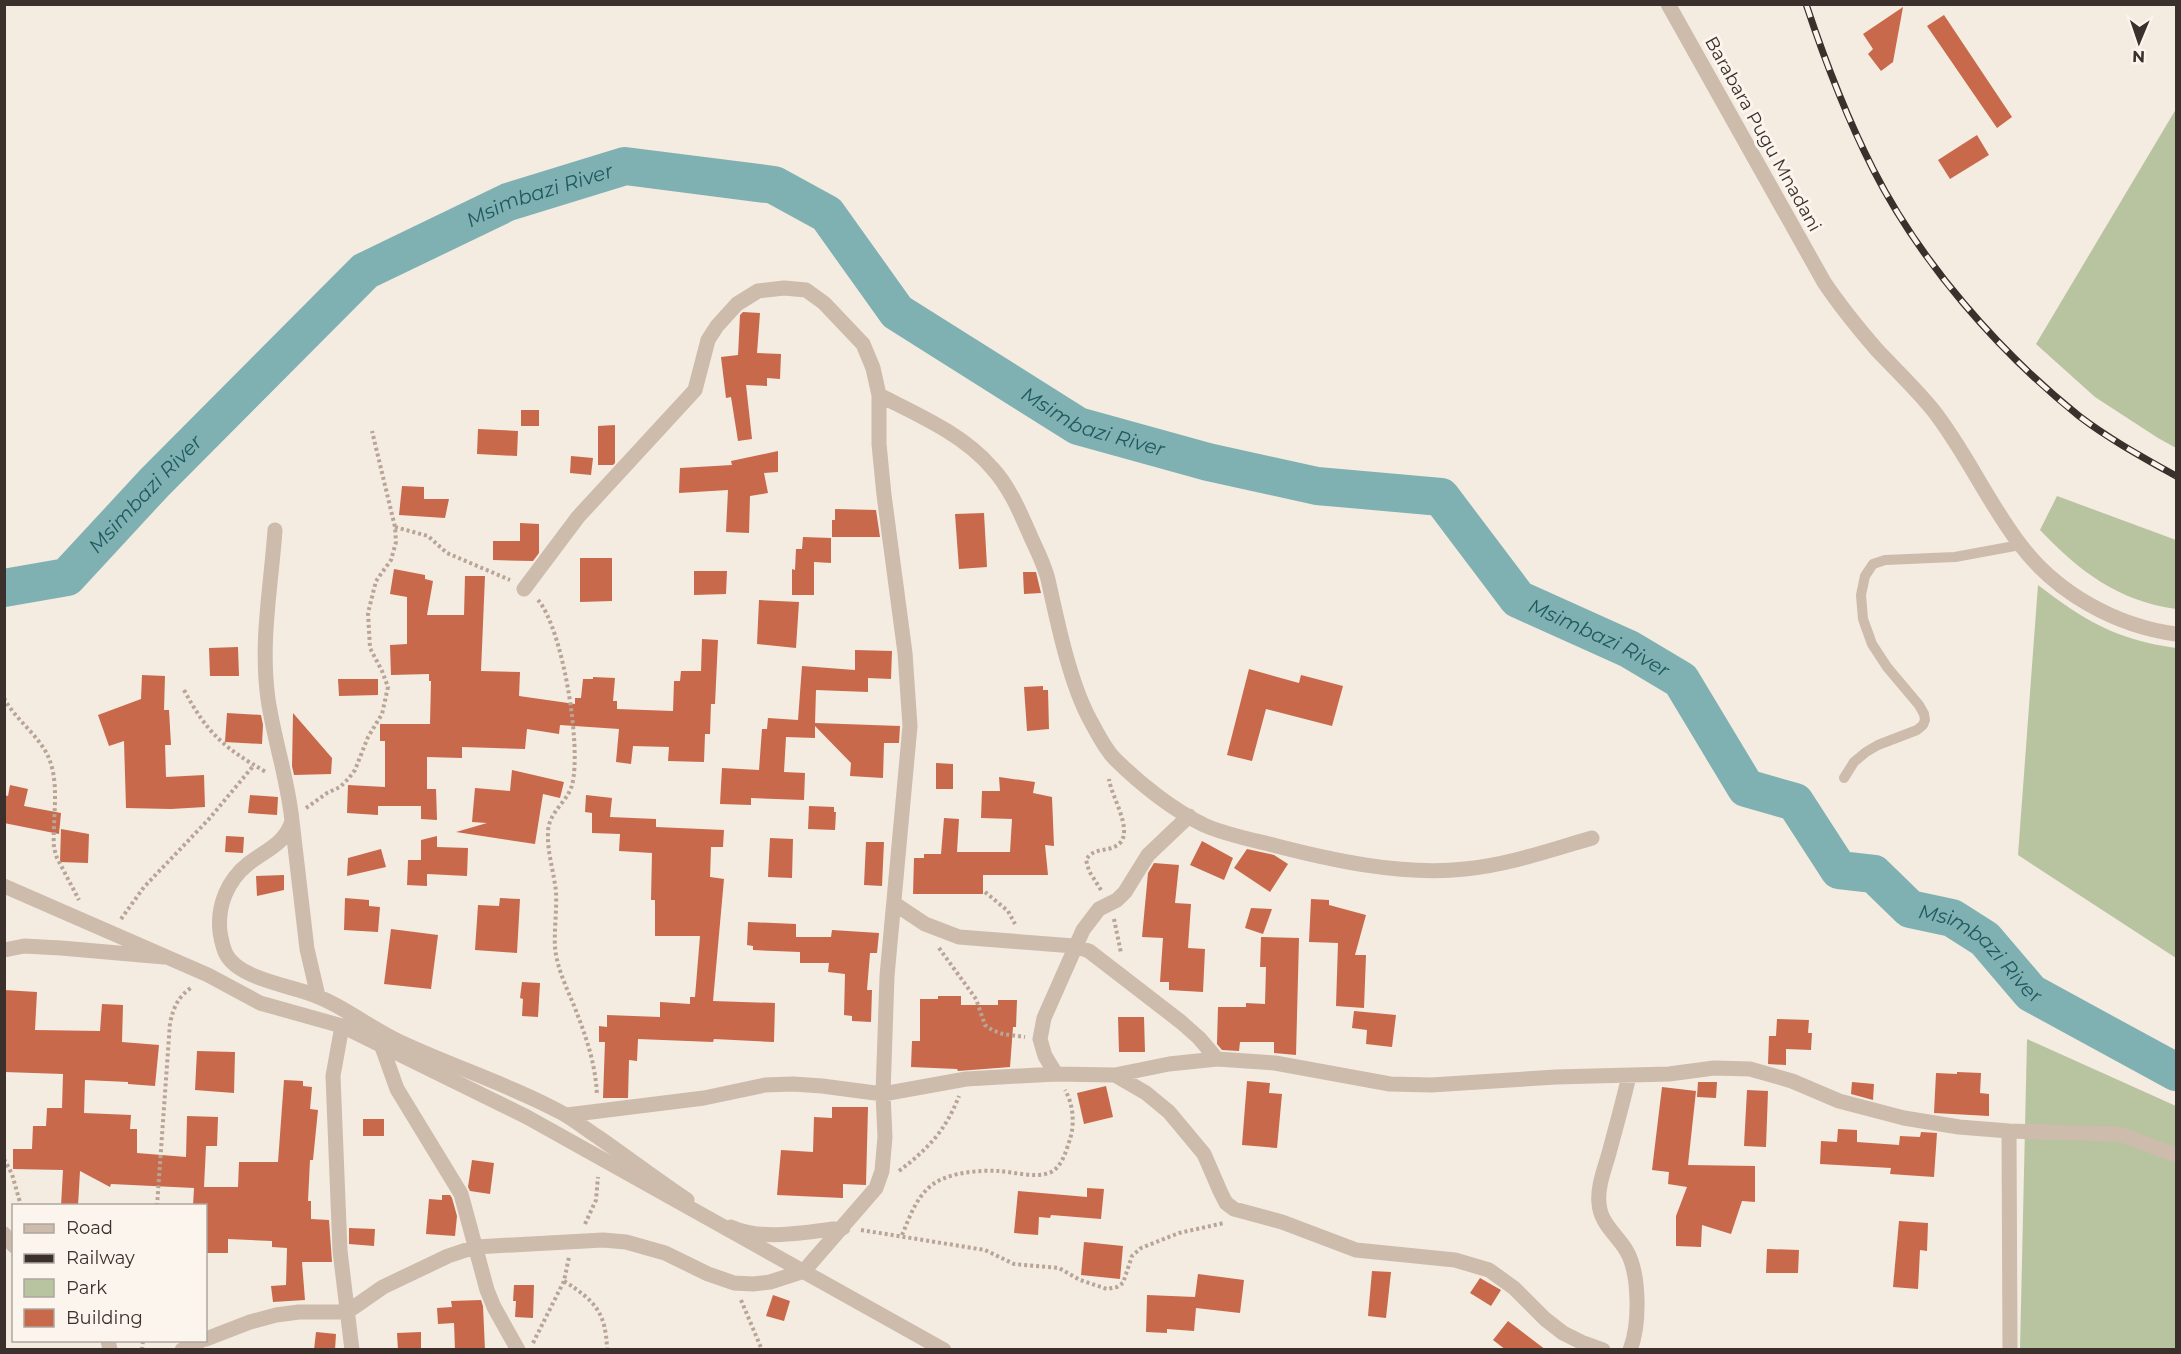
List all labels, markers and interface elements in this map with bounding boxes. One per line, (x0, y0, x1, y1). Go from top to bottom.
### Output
north arrow (2109, 12, 2169, 72)
street label: Barabara Pugu Mnadani (1700, 33, 1826, 235)
text: N (2132, 47, 2145, 66)
water label: Msimbazi River (462, 158, 617, 232)
water label: Msimbazi River (1017, 382, 1169, 462)
water label: Msimbazi River (83, 429, 208, 558)
water label: Msimbazi River (1525, 593, 1675, 683)
water label: Msimbazi River (1916, 899, 2047, 1009)
legend (12, 1204, 207, 1342)
text: Road (66, 1217, 113, 1239)
text: Railway (66, 1247, 135, 1269)
text: Park (66, 1277, 107, 1299)
text: Building (66, 1307, 143, 1329)

